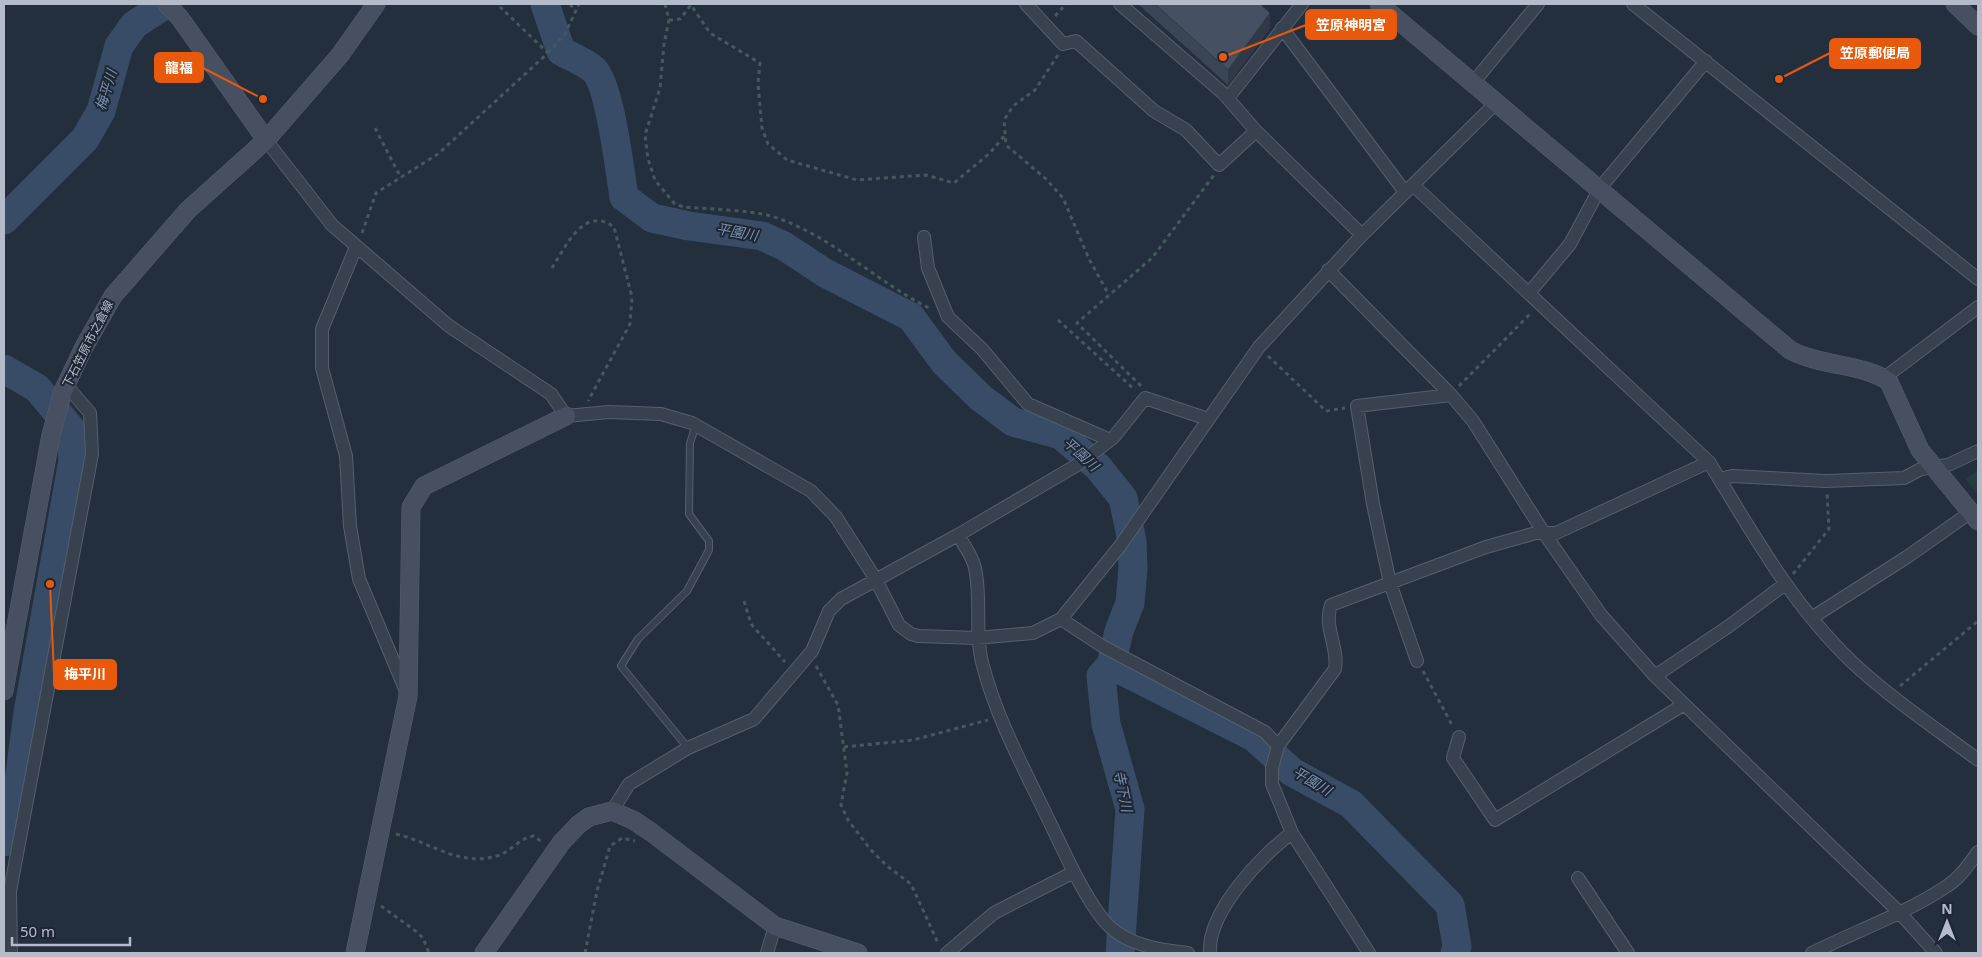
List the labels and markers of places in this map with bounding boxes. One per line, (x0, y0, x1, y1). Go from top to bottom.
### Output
callout: 笠原神明宮 (1306, 10, 1396, 39)
callout: 笠原郵便局 (1830, 39, 1920, 68)
callout: 龍福 (155, 53, 203, 82)
callout: 梅平川 (54, 660, 116, 689)

